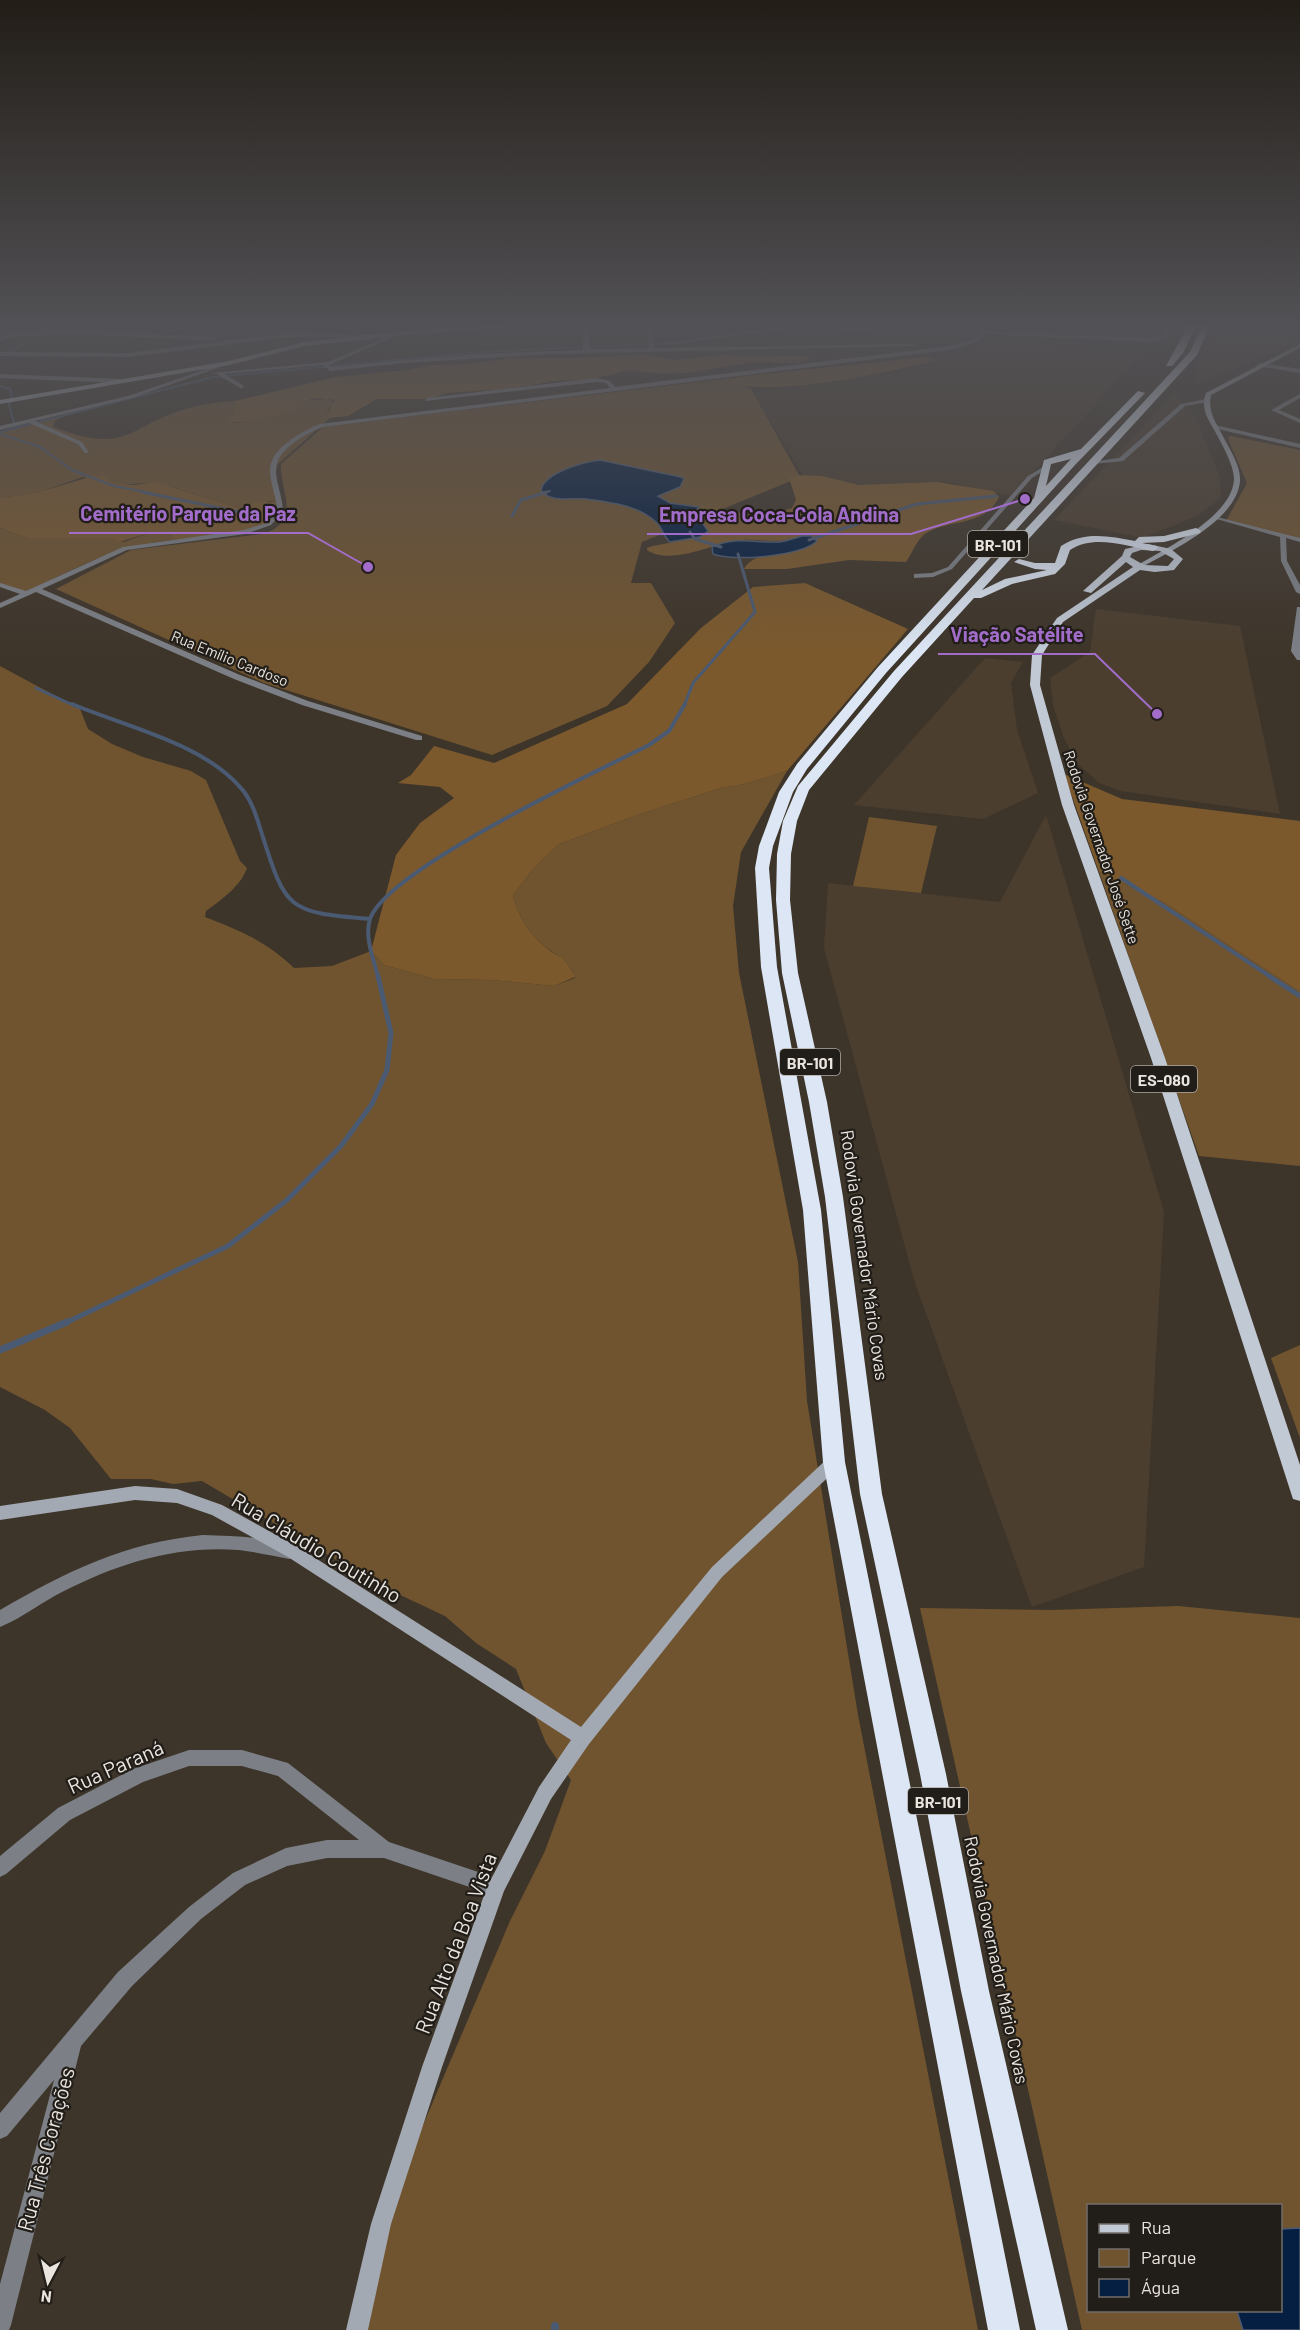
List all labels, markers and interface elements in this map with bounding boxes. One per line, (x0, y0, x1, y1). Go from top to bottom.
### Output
callout: Cemitério Parque da Paz (69, 495, 308, 533)
callout: Empresa Coca-Cola Andina (647, 496, 911, 534)
text: Cemitério Parque da Paz (80, 501, 296, 525)
text: Empresa Coca-Cola Andina (659, 502, 899, 526)
road number: BR-101 (968, 531, 1028, 557)
callout: Viação Satélite (938, 616, 1095, 654)
text: Viação Satélite (950, 622, 1084, 646)
street label: Rua Emílio Cardoso (169, 626, 291, 690)
street label: Rodovia Governador José Sette (1060, 748, 1144, 946)
road number: BR-101 (780, 1049, 840, 1075)
road number: ES-080 (1131, 1066, 1197, 1092)
street label: Rodovia Governador Mário Covas (837, 1128, 893, 1382)
street label: Rua Cláudio Coutinho (228, 1486, 406, 1608)
street label: Rua Paraná (63, 1734, 167, 1798)
road number: BR-101 (908, 1788, 968, 1814)
street label: Rodovia Governador Mário Covas (960, 1834, 1034, 2086)
street label: Rua Alto da Boa Vista (409, 1849, 501, 2037)
street label: Rua Três Corações (11, 2064, 79, 2234)
legend (1087, 2204, 1282, 2312)
text: Rua (1141, 2216, 1171, 2238)
text: Parque (1141, 2246, 1196, 2268)
north arrow (18, 2252, 78, 2312)
text: Água (1141, 2276, 1180, 2298)
text: N (40, 2287, 53, 2307)

